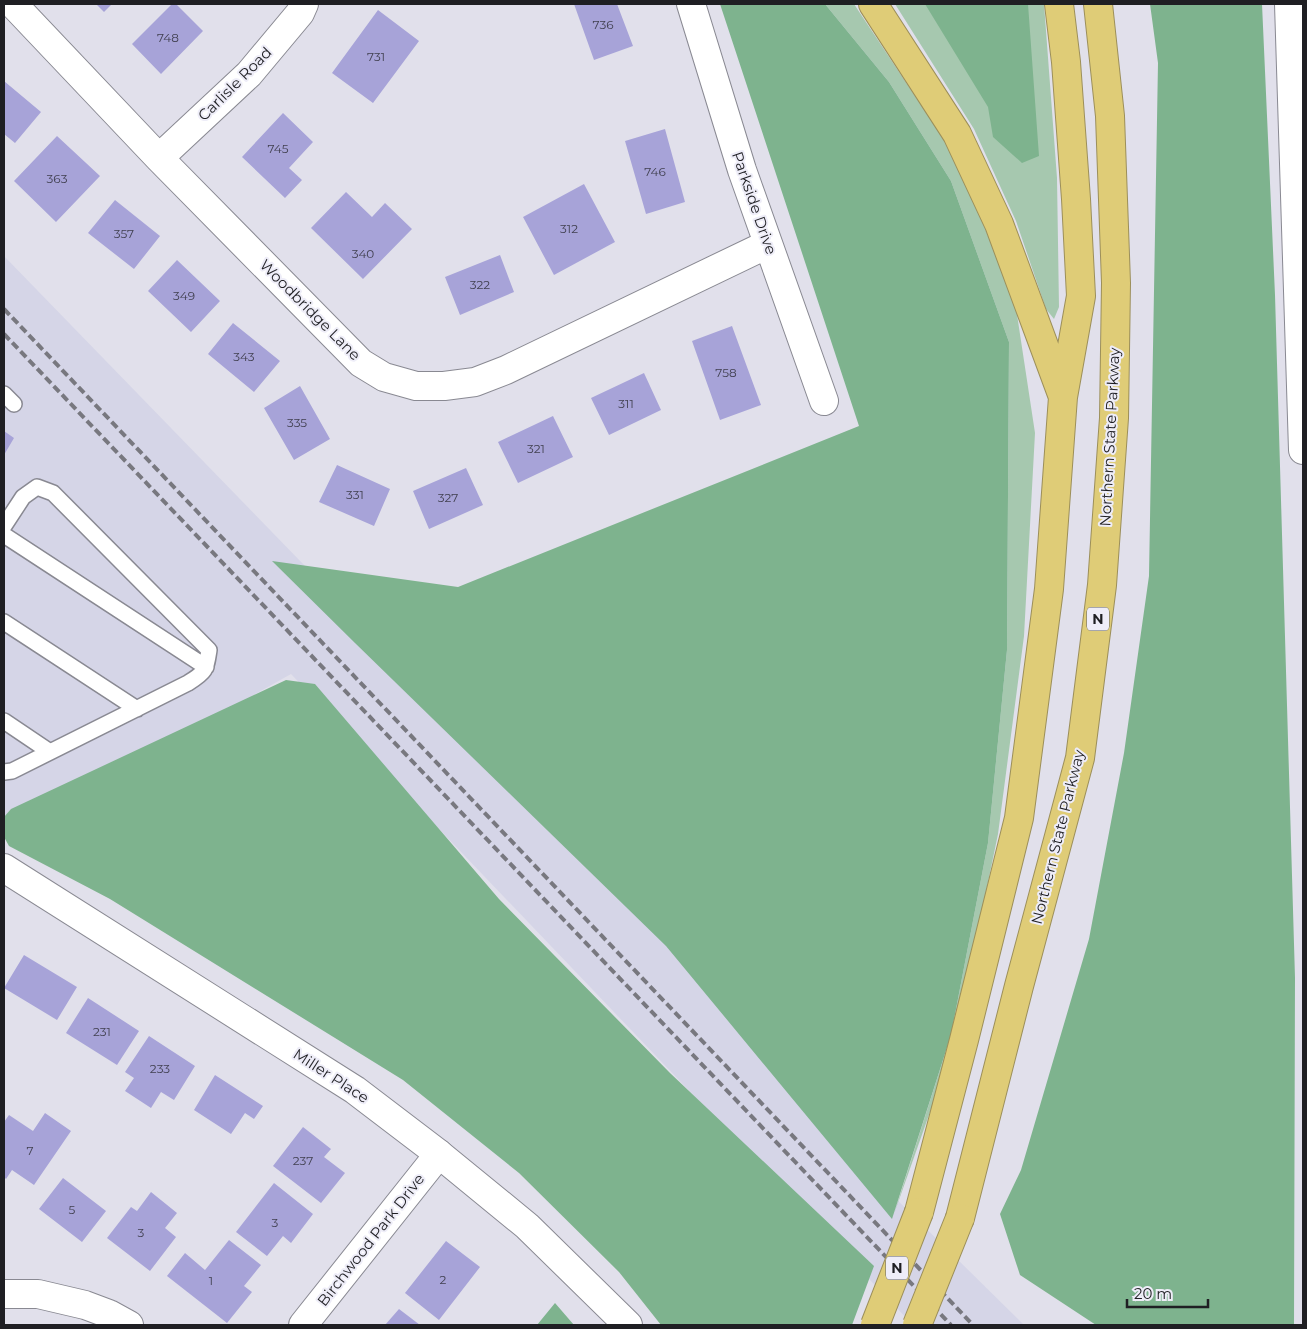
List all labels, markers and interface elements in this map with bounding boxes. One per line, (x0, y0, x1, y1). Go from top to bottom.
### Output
house number: 736 (592, 17, 614, 32)
house number: 748 (157, 30, 179, 45)
street label: Carlisle Road (194, 43, 276, 125)
house number: 731 (367, 49, 385, 64)
house number: 745 (268, 141, 289, 156)
street label: Parkside Drive (728, 149, 781, 257)
house number: 746 (644, 164, 666, 179)
house number: 363 (47, 171, 68, 186)
house number: 312 (560, 221, 578, 236)
house number: 357 (114, 226, 134, 241)
house number: 340 (352, 246, 374, 261)
street label: Woodbridge Lane (256, 255, 365, 364)
house number: 322 (470, 277, 490, 292)
house number: 349 (173, 288, 195, 303)
street label: Northern State Parkway (1095, 346, 1124, 527)
house number: 343 (233, 349, 255, 364)
house number: 758 (715, 365, 737, 380)
house number: 311 (618, 396, 634, 411)
house number: 335 (287, 415, 307, 430)
house number: 321 (527, 441, 545, 456)
house number: 331 (346, 487, 364, 502)
house number: 327 (438, 490, 458, 505)
road number: N (1087, 608, 1109, 630)
street label: Northern State Parkway (1027, 747, 1089, 926)
house number: 231 (93, 1024, 111, 1039)
street label: Miller Place (290, 1044, 373, 1107)
house number: 233 (150, 1061, 170, 1076)
house number: 7 (26, 1143, 34, 1158)
house number: 237 (293, 1153, 313, 1168)
street label: Birchwood Park Drive (313, 1170, 428, 1310)
house number: 5 (69, 1202, 76, 1217)
house number: 3 (272, 1215, 279, 1230)
house number: 3 (138, 1225, 145, 1240)
road number: N (886, 1256, 908, 1280)
house number: 2 (440, 1272, 447, 1287)
house number: 1 (209, 1273, 213, 1288)
scale bar (1127, 1276, 1208, 1308)
text: 20 m (1134, 1284, 1172, 1303)

